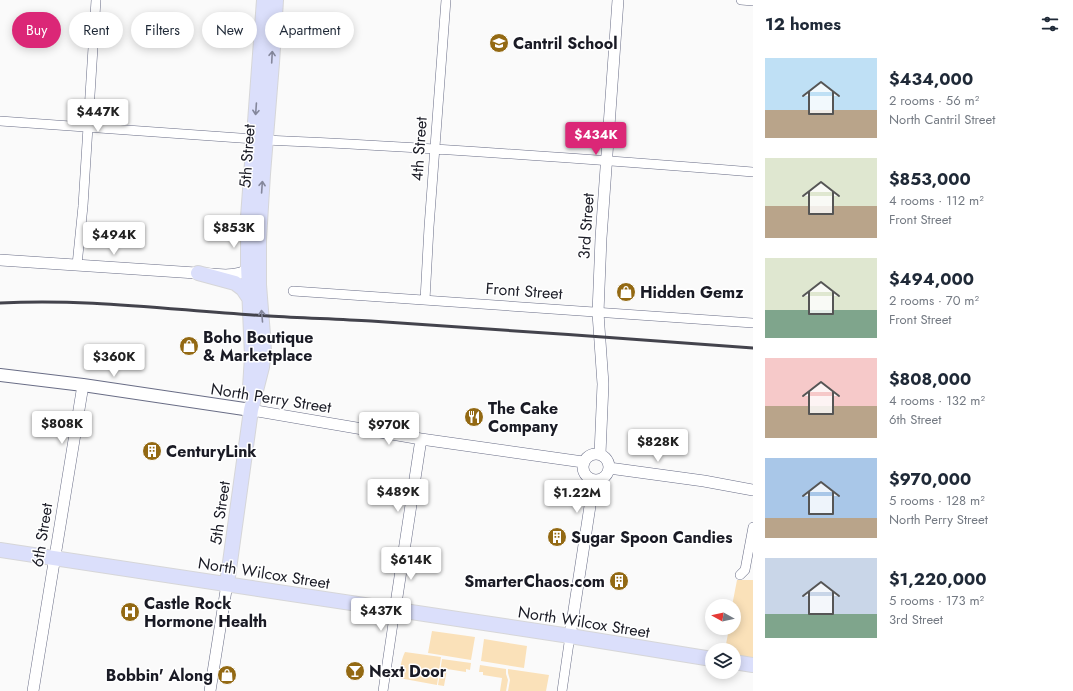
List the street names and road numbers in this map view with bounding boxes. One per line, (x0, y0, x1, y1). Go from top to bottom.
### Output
street label: 4th Street (405, 116, 433, 182)
street label: 5th Street (233, 123, 261, 189)
street label: 3rd Street (572, 192, 600, 260)
street label: Front Street (485, 277, 563, 305)
street label: North Perry Street (209, 377, 333, 419)
street label: 5th Street (204, 479, 236, 546)
street label: 6th Street (26, 501, 58, 569)
street label: North Wilcox Street (196, 551, 332, 595)
street label: North Wilcox Street (516, 600, 652, 644)

